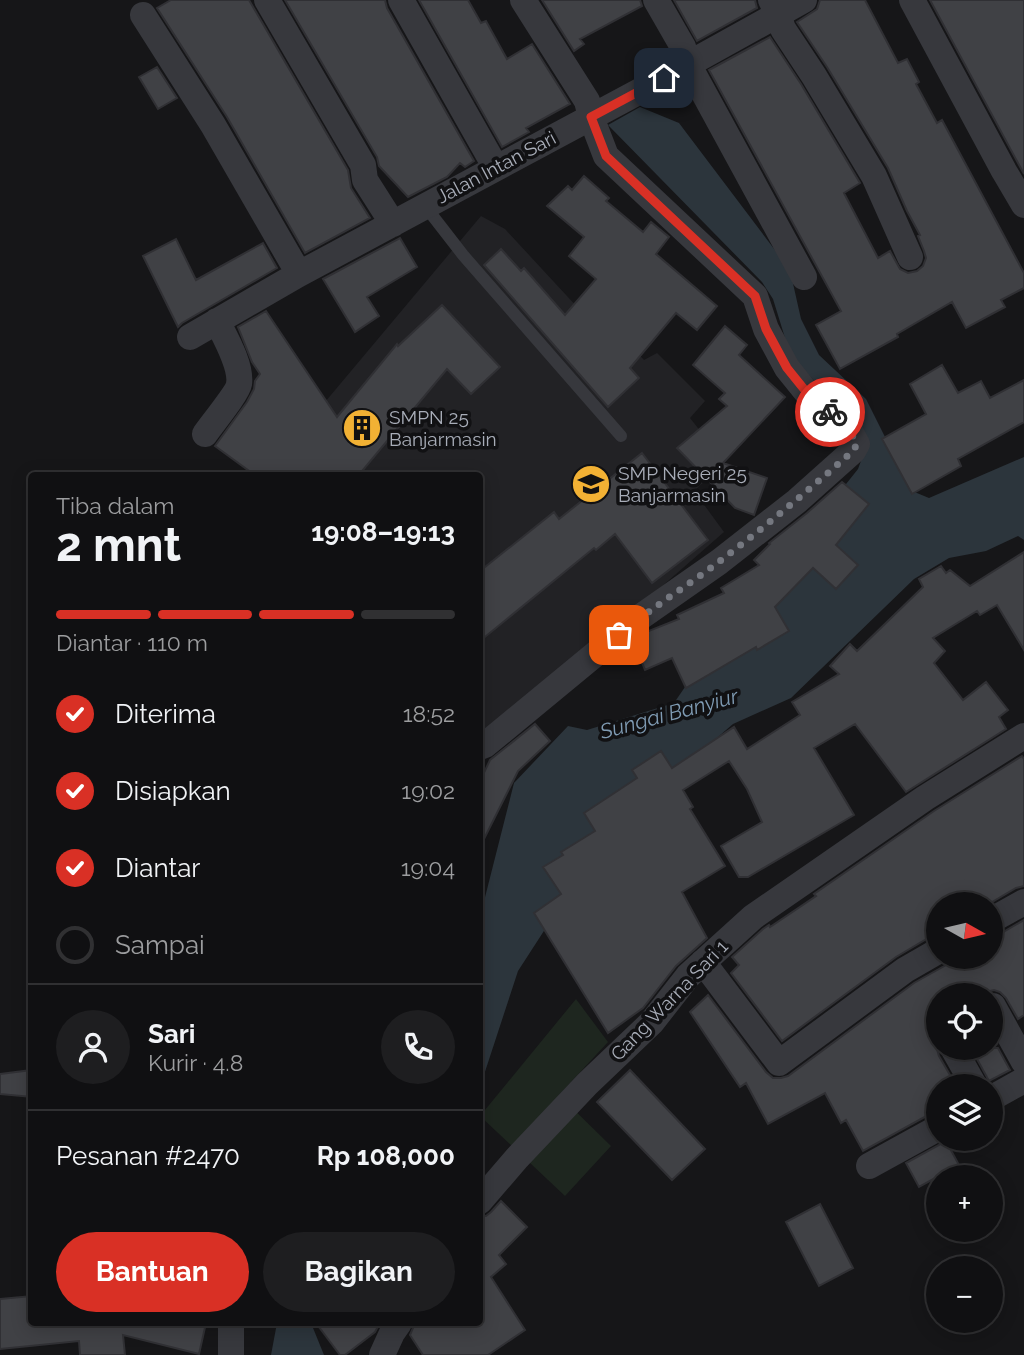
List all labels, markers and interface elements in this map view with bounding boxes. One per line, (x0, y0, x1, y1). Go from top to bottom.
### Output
pin (634, 48, 694, 108)
icon: home (645, 59, 683, 97)
street label: Jalan Intan Sari (433, 126, 559, 208)
courier (795, 377, 865, 447)
icon: bike (811, 393, 849, 431)
place label: SMPN 25 Banjarmasin (389, 406, 497, 450)
building icon: SMPN 25 Banjarmasin (341, 407, 383, 449)
place label: SMP Negeri 25 Banjarmasin (618, 462, 747, 506)
school or university icon: SMP Negeri 25 Banjarmasin (570, 463, 612, 505)
text: Tiba dalam (56, 492, 174, 519)
text: 19:08–19:13 (311, 517, 455, 547)
text: 2 mnt (56, 518, 181, 572)
pin (589, 605, 649, 665)
icon: bag (600, 616, 638, 654)
text: Diantar · 110 m (56, 629, 208, 656)
water label: Sungai Banyiur (596, 683, 741, 744)
icon: check (56, 695, 94, 733)
text: Diterima (115, 699, 216, 729)
text: 18:52 (403, 700, 455, 727)
icon: check (56, 772, 94, 810)
text: Disiapkan (115, 776, 231, 806)
text: 19:02 (401, 777, 455, 804)
icon: check (56, 849, 94, 887)
text: Diantar (115, 853, 200, 883)
text: 19:04 (401, 854, 455, 881)
north arrow (926, 892, 1003, 970)
map controls (926, 892, 1003, 1333)
text: Sampai (115, 930, 205, 960)
street label: Gang Warna Sari 1 (606, 935, 732, 1065)
button: locate (926, 983, 1003, 1060)
button: person (56, 1010, 130, 1084)
button: phone (381, 1010, 455, 1084)
text: Sari (148, 1019, 196, 1049)
text: Kurir · 4.8 (148, 1049, 243, 1076)
button: layers (926, 1074, 1003, 1151)
text: Pesanan #2470 (56, 1141, 240, 1171)
text: Rp 108,000 (317, 1141, 455, 1171)
button: + (926, 1165, 1003, 1242)
button: Bantuan (56, 1232, 249, 1312)
button: Bagikan (263, 1232, 455, 1312)
button: − (926, 1256, 1003, 1333)

